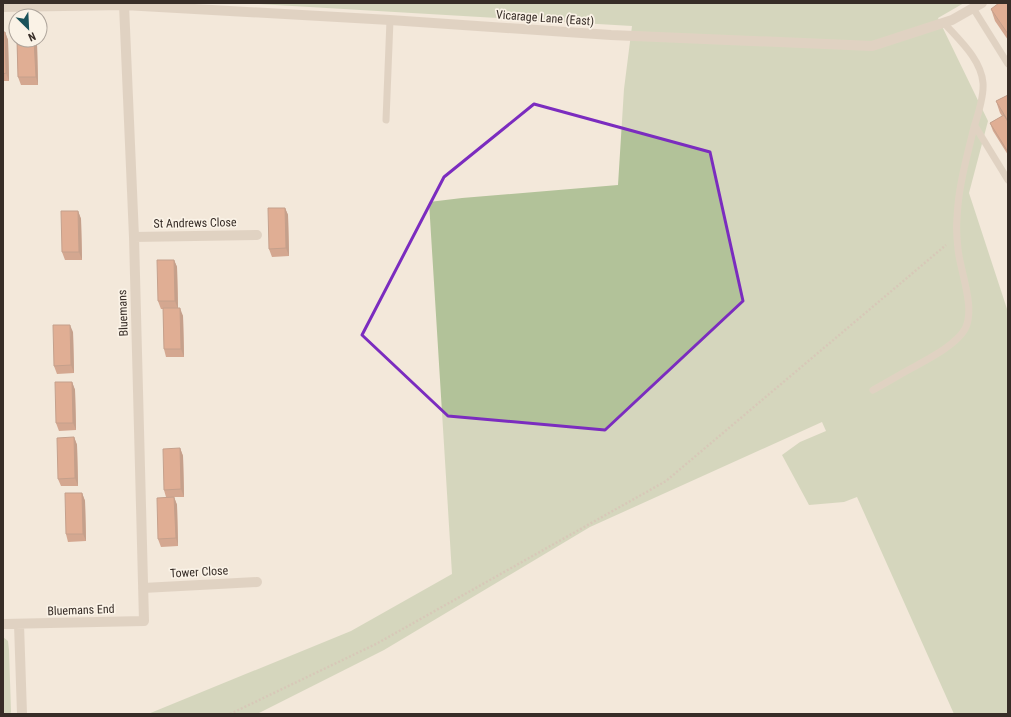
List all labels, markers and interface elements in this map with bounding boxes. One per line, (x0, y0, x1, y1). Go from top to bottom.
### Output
north arrow (8, 8, 48, 48)
street label: Vicarage Lane (East) (496, 8, 594, 28)
text: N (26, 29, 38, 44)
street label: St Andrews Close (153, 215, 237, 231)
street label: Bluemans (115, 289, 131, 337)
street label: Tower Close (170, 563, 229, 581)
street label: Bluemans End (47, 602, 115, 618)

